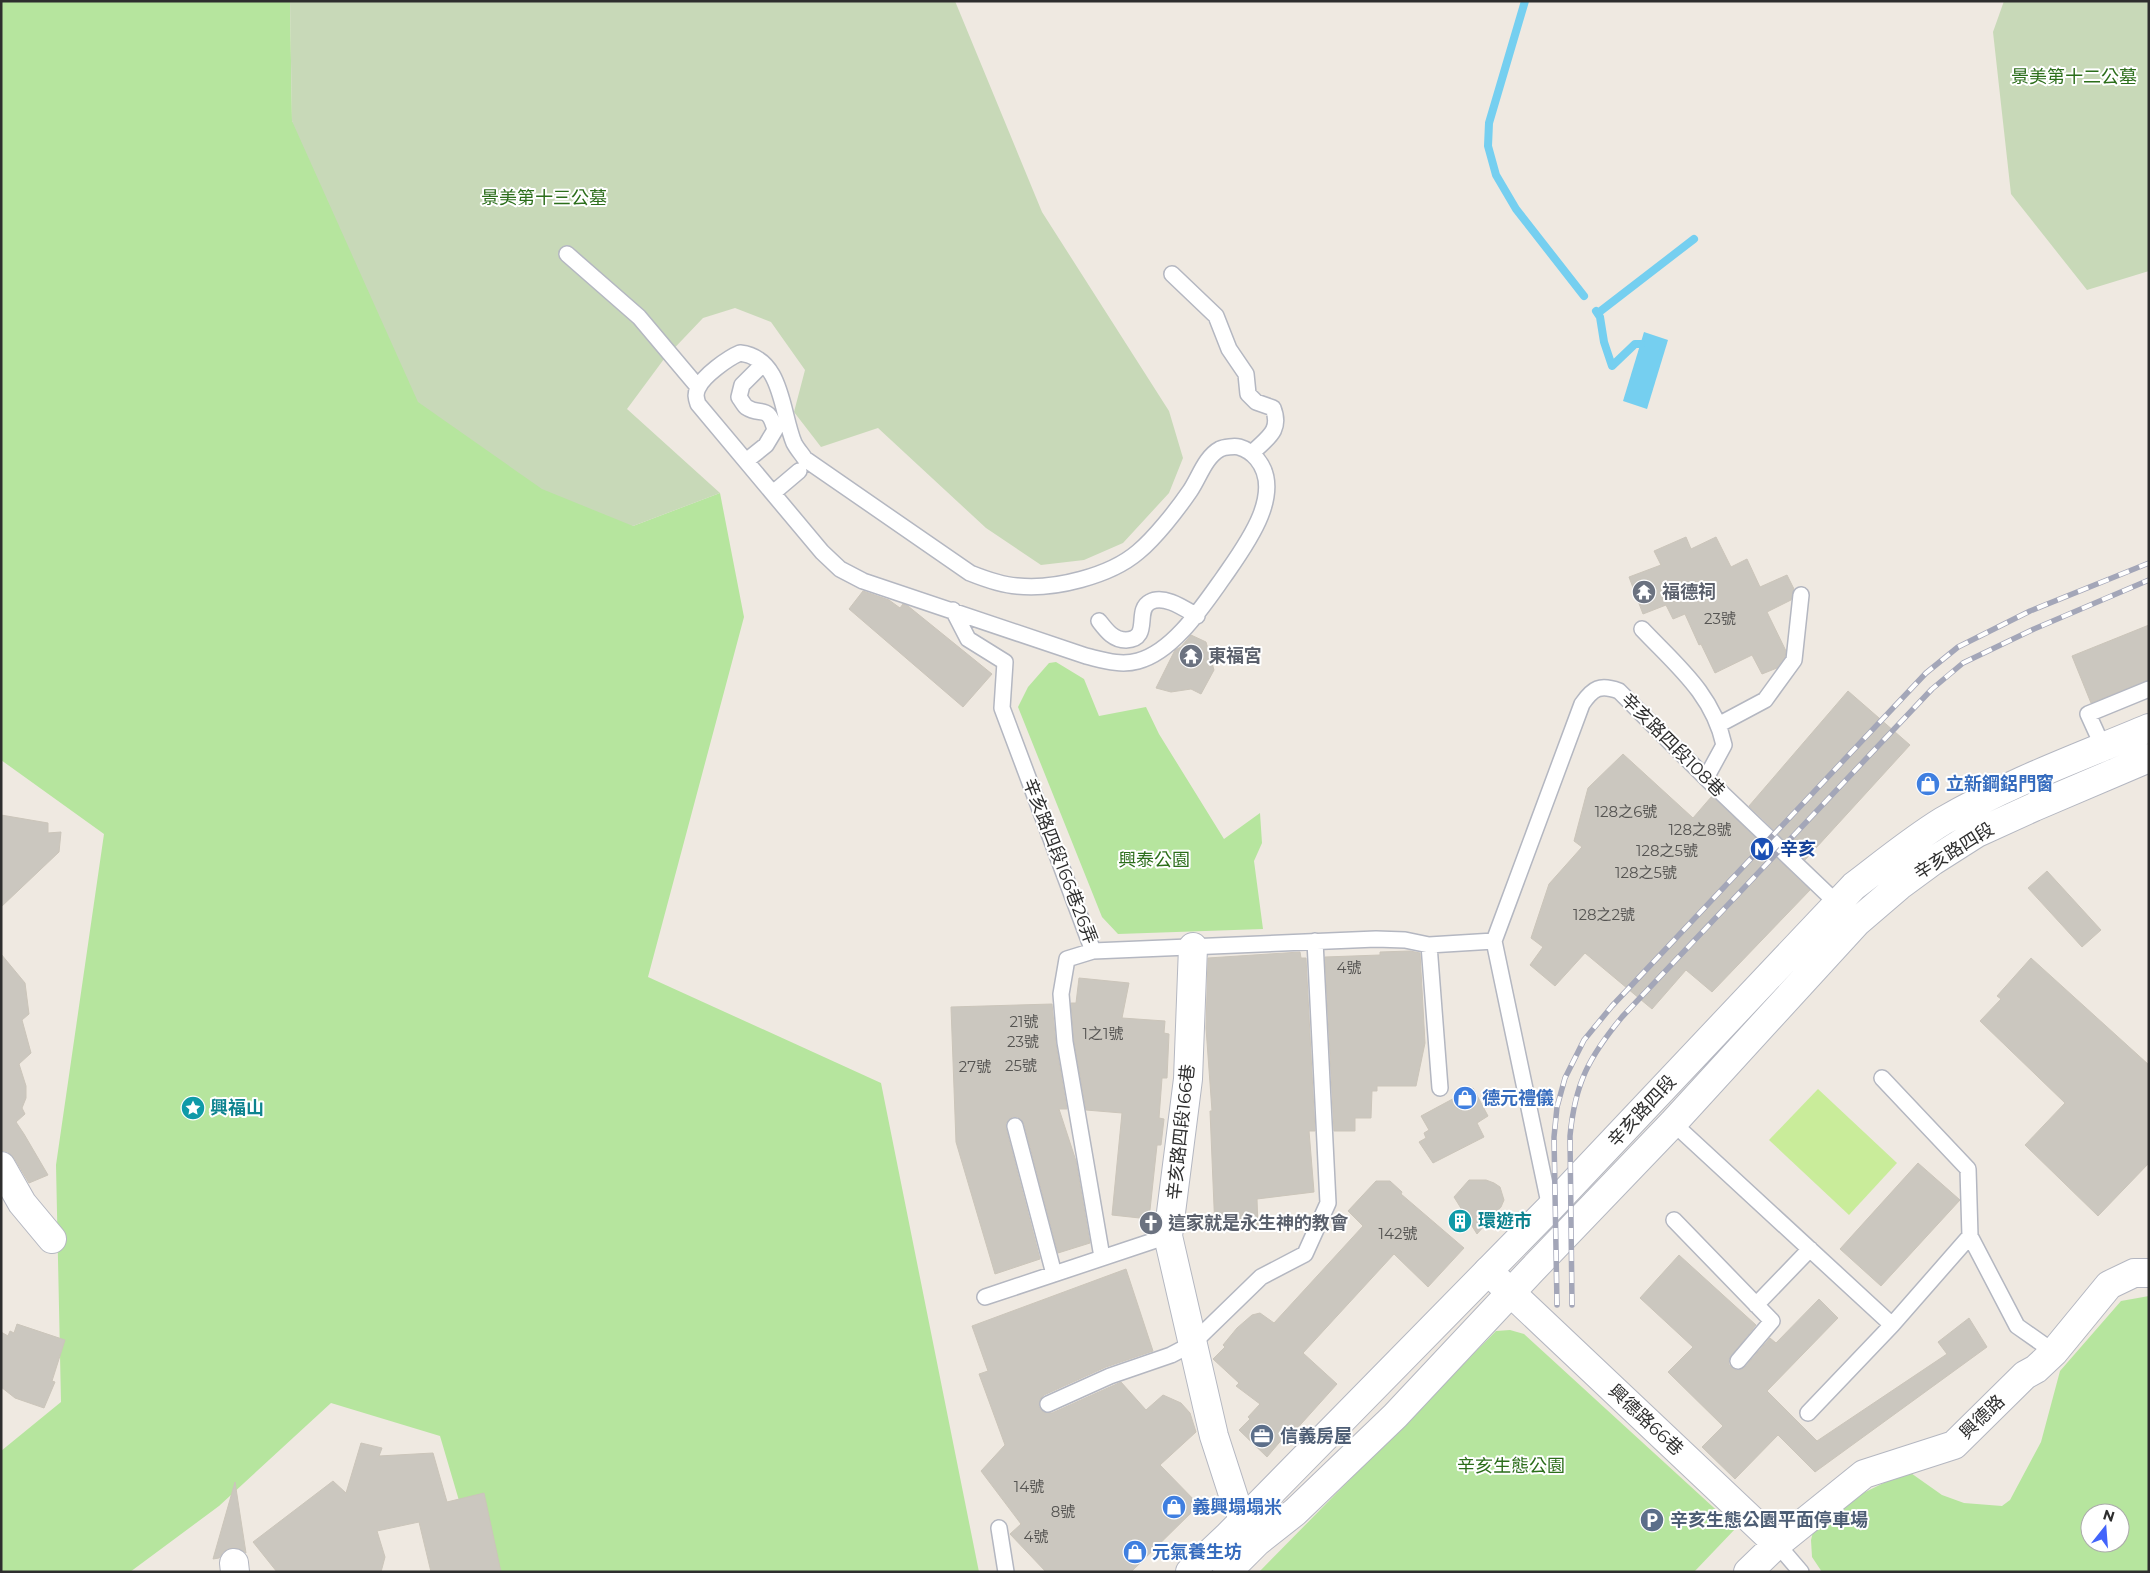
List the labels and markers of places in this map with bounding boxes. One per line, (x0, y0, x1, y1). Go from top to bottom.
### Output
temple icon: 福德祠 (1631, 579, 1657, 605)
place label: 福德祠 (1662, 581, 1716, 603)
temple icon: 東福宮 (1178, 643, 1204, 669)
place label: 東福宮 (1208, 645, 1262, 667)
shop icon: 立新鋼鋁門窗 (1915, 771, 1941, 797)
place label: 立新鋼鋁門窗 (1946, 773, 2054, 795)
metro station icon: 辛亥 (1749, 836, 1775, 862)
place label: 辛亥 (1780, 838, 1816, 860)
shop icon: 德元禮儀 (1452, 1085, 1478, 1111)
place label: 德元禮儀 (1482, 1087, 1554, 1109)
place icon: 興福山 (180, 1095, 206, 1121)
place label: 興福山 (210, 1097, 264, 1119)
building icon: 環遊市 (1447, 1208, 1473, 1234)
church icon: 這家就是永生神的教會 (1138, 1210, 1164, 1236)
place label: 環遊市 (1478, 1210, 1532, 1232)
place label: 這家就是永生神的教會 (1168, 1212, 1349, 1234)
office icon: 信義房屋 (1249, 1423, 1275, 1449)
place label: 信義房屋 (1280, 1425, 1352, 1447)
shop icon: 義興塌塌米 (1161, 1494, 1187, 1520)
place label: 義興塌塌米 (1192, 1496, 1282, 1518)
parking icon: 辛亥生態公園平面停車場 (1639, 1507, 1665, 1533)
place label: 辛亥生態公園平面停車場 (1670, 1509, 1868, 1531)
shop icon: 元氣養生坊 (1122, 1539, 1148, 1565)
place label: 元氣養生坊 (1152, 1541, 1242, 1563)

